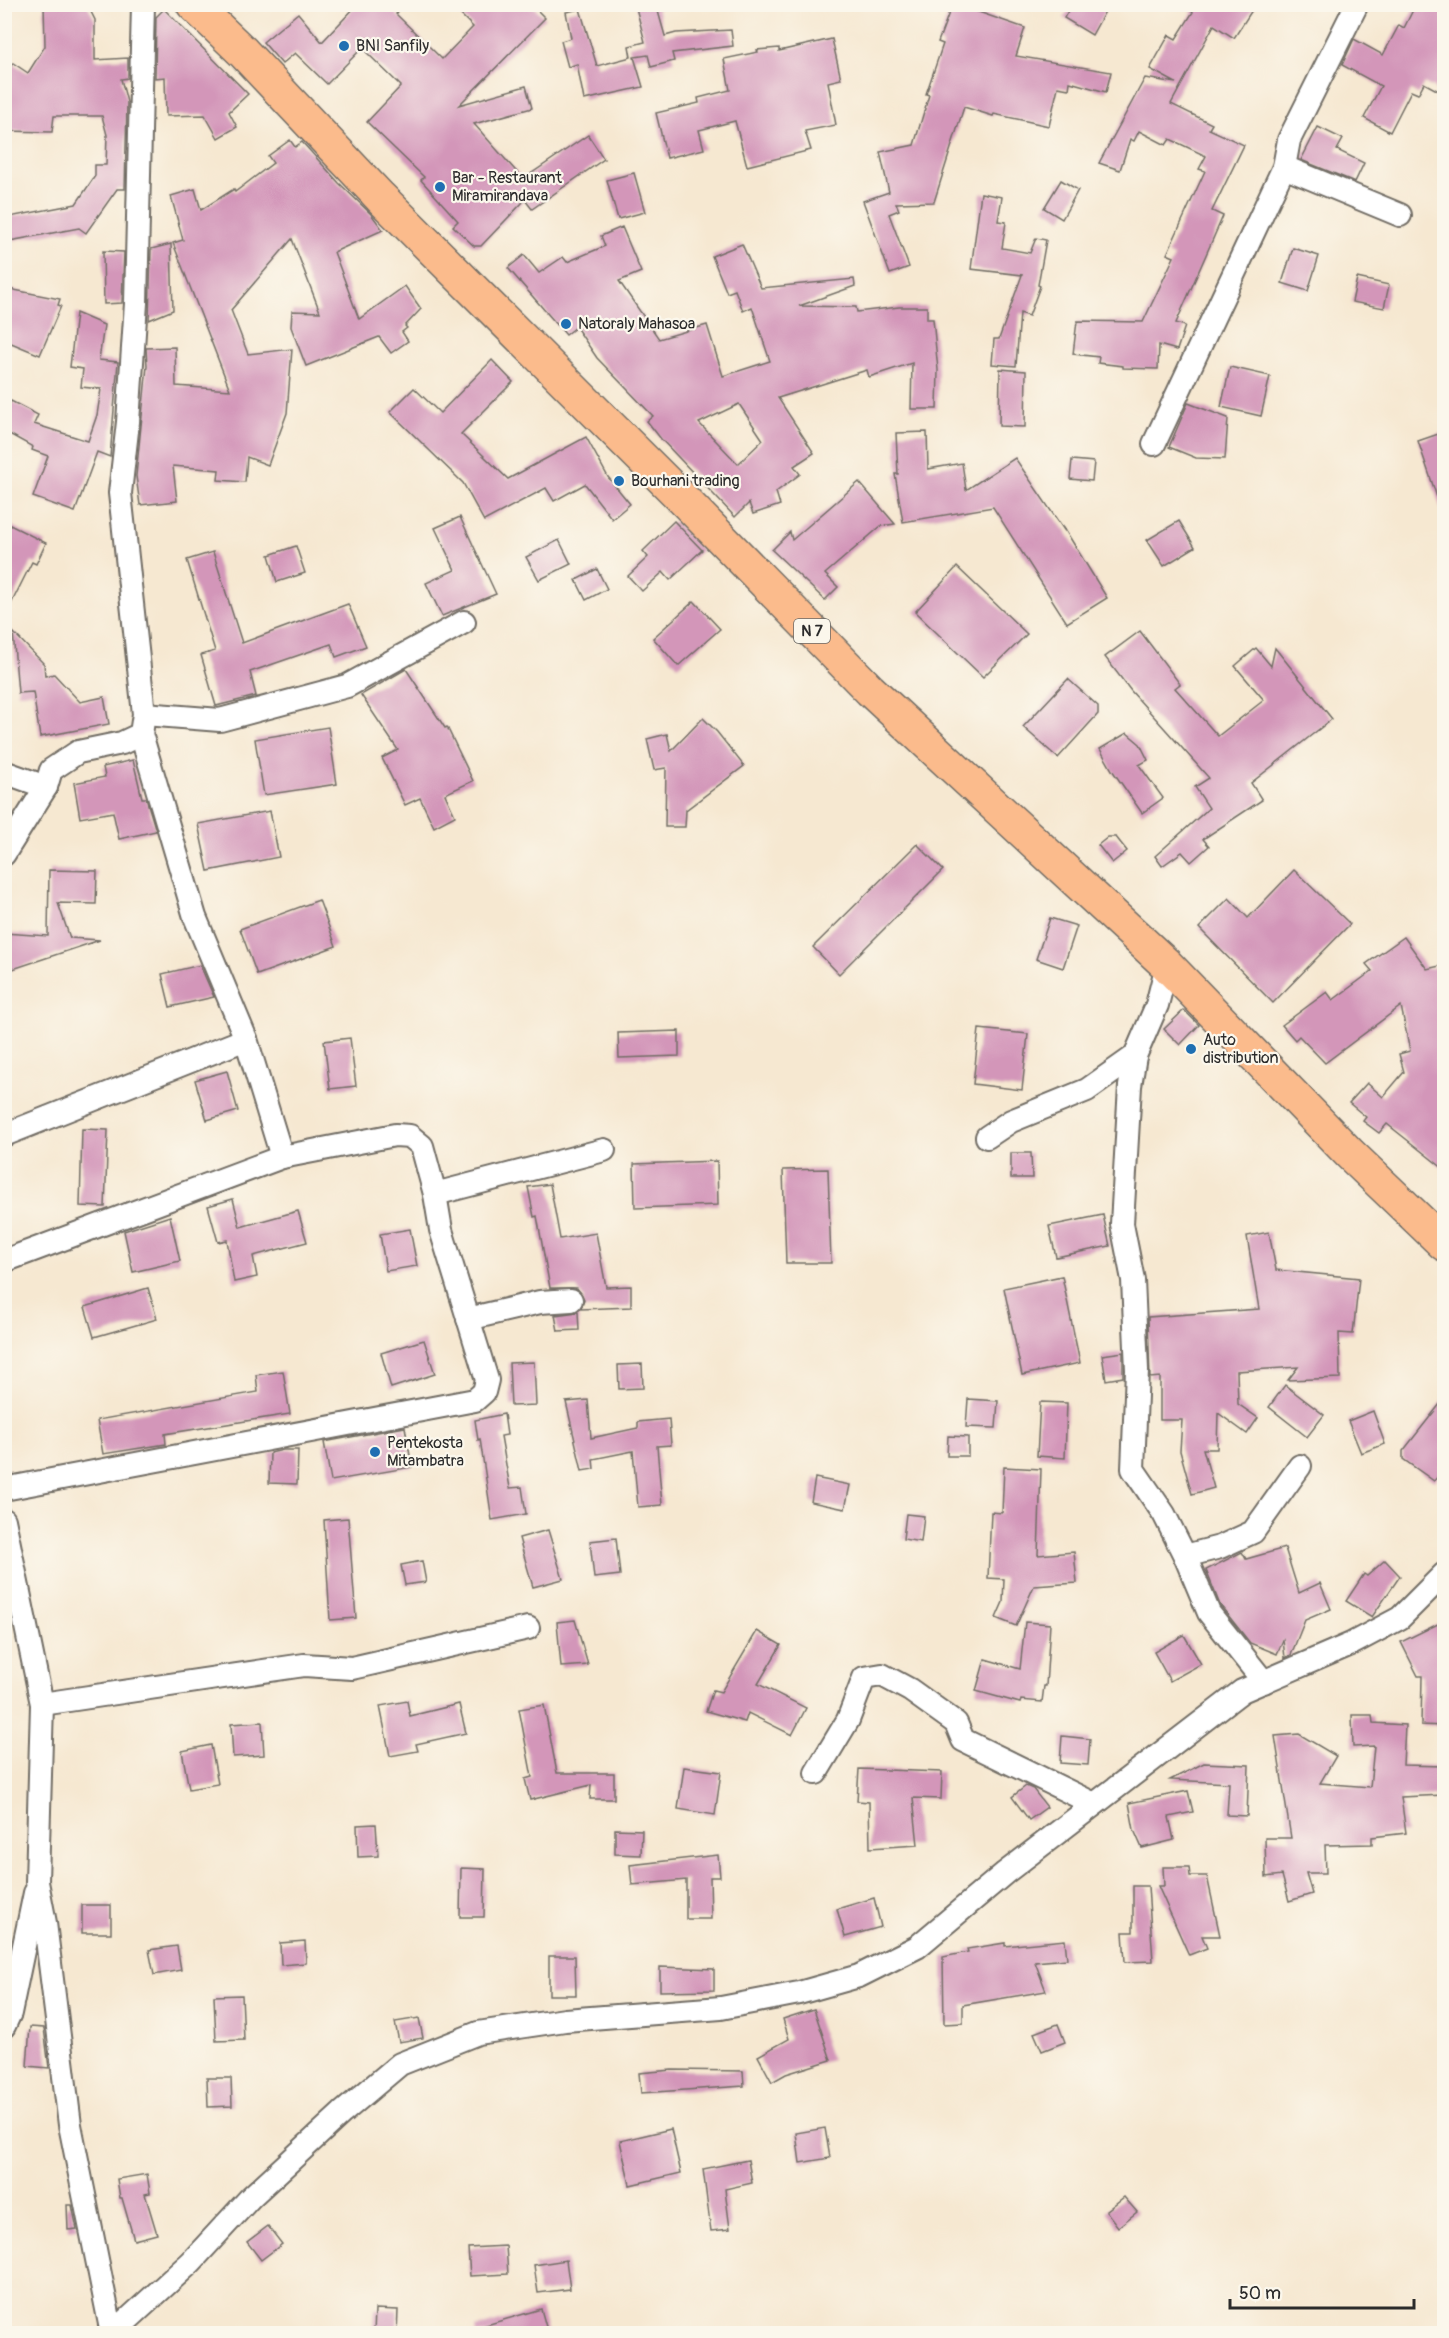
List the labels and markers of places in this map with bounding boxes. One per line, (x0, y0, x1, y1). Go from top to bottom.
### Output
place label: BNI Sanfily (356, 36, 429, 56)
marker: BNI Sanfily (337, 39, 351, 53)
place label: Bar - Restaurant Miramirandava (452, 168, 562, 206)
marker: Bar - Restaurant Miramirandava (433, 180, 447, 194)
place label: Natoraly Mahasoa (578, 314, 695, 334)
marker: Natoraly Mahasoa (559, 317, 573, 331)
place label: Bourhani trading (631, 471, 739, 491)
marker: Bourhani trading (612, 474, 626, 488)
place label: Auto distribution (1203, 1030, 1279, 1068)
marker: Auto distribution (1184, 1042, 1198, 1056)
place label: Pentekosta Mitambatra (387, 1433, 464, 1471)
marker: Pentekosta Mitambatra (368, 1445, 382, 1459)

